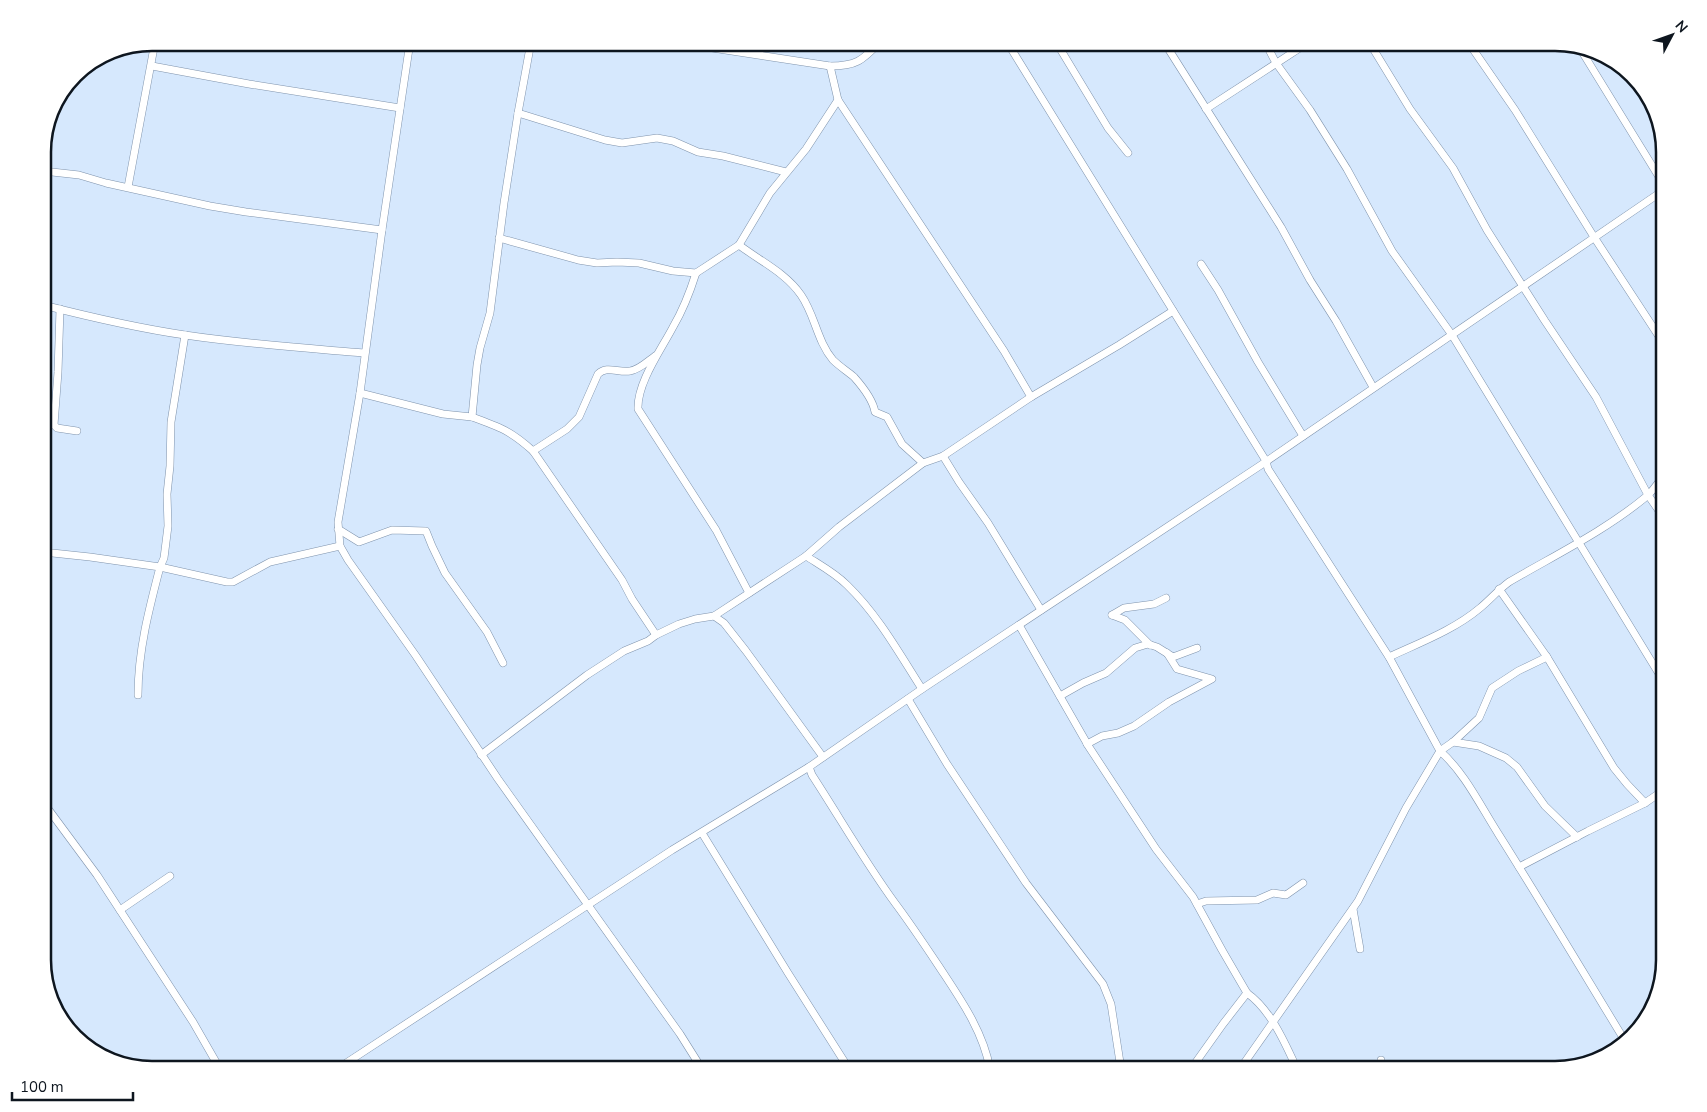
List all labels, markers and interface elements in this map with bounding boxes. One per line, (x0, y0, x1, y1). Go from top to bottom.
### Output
north arrow (1647, 10, 1697, 60)
text: N (1671, 17, 1692, 37)
scale bar (12, 1070, 134, 1102)
text: 100 m (20, 1077, 64, 1097)

